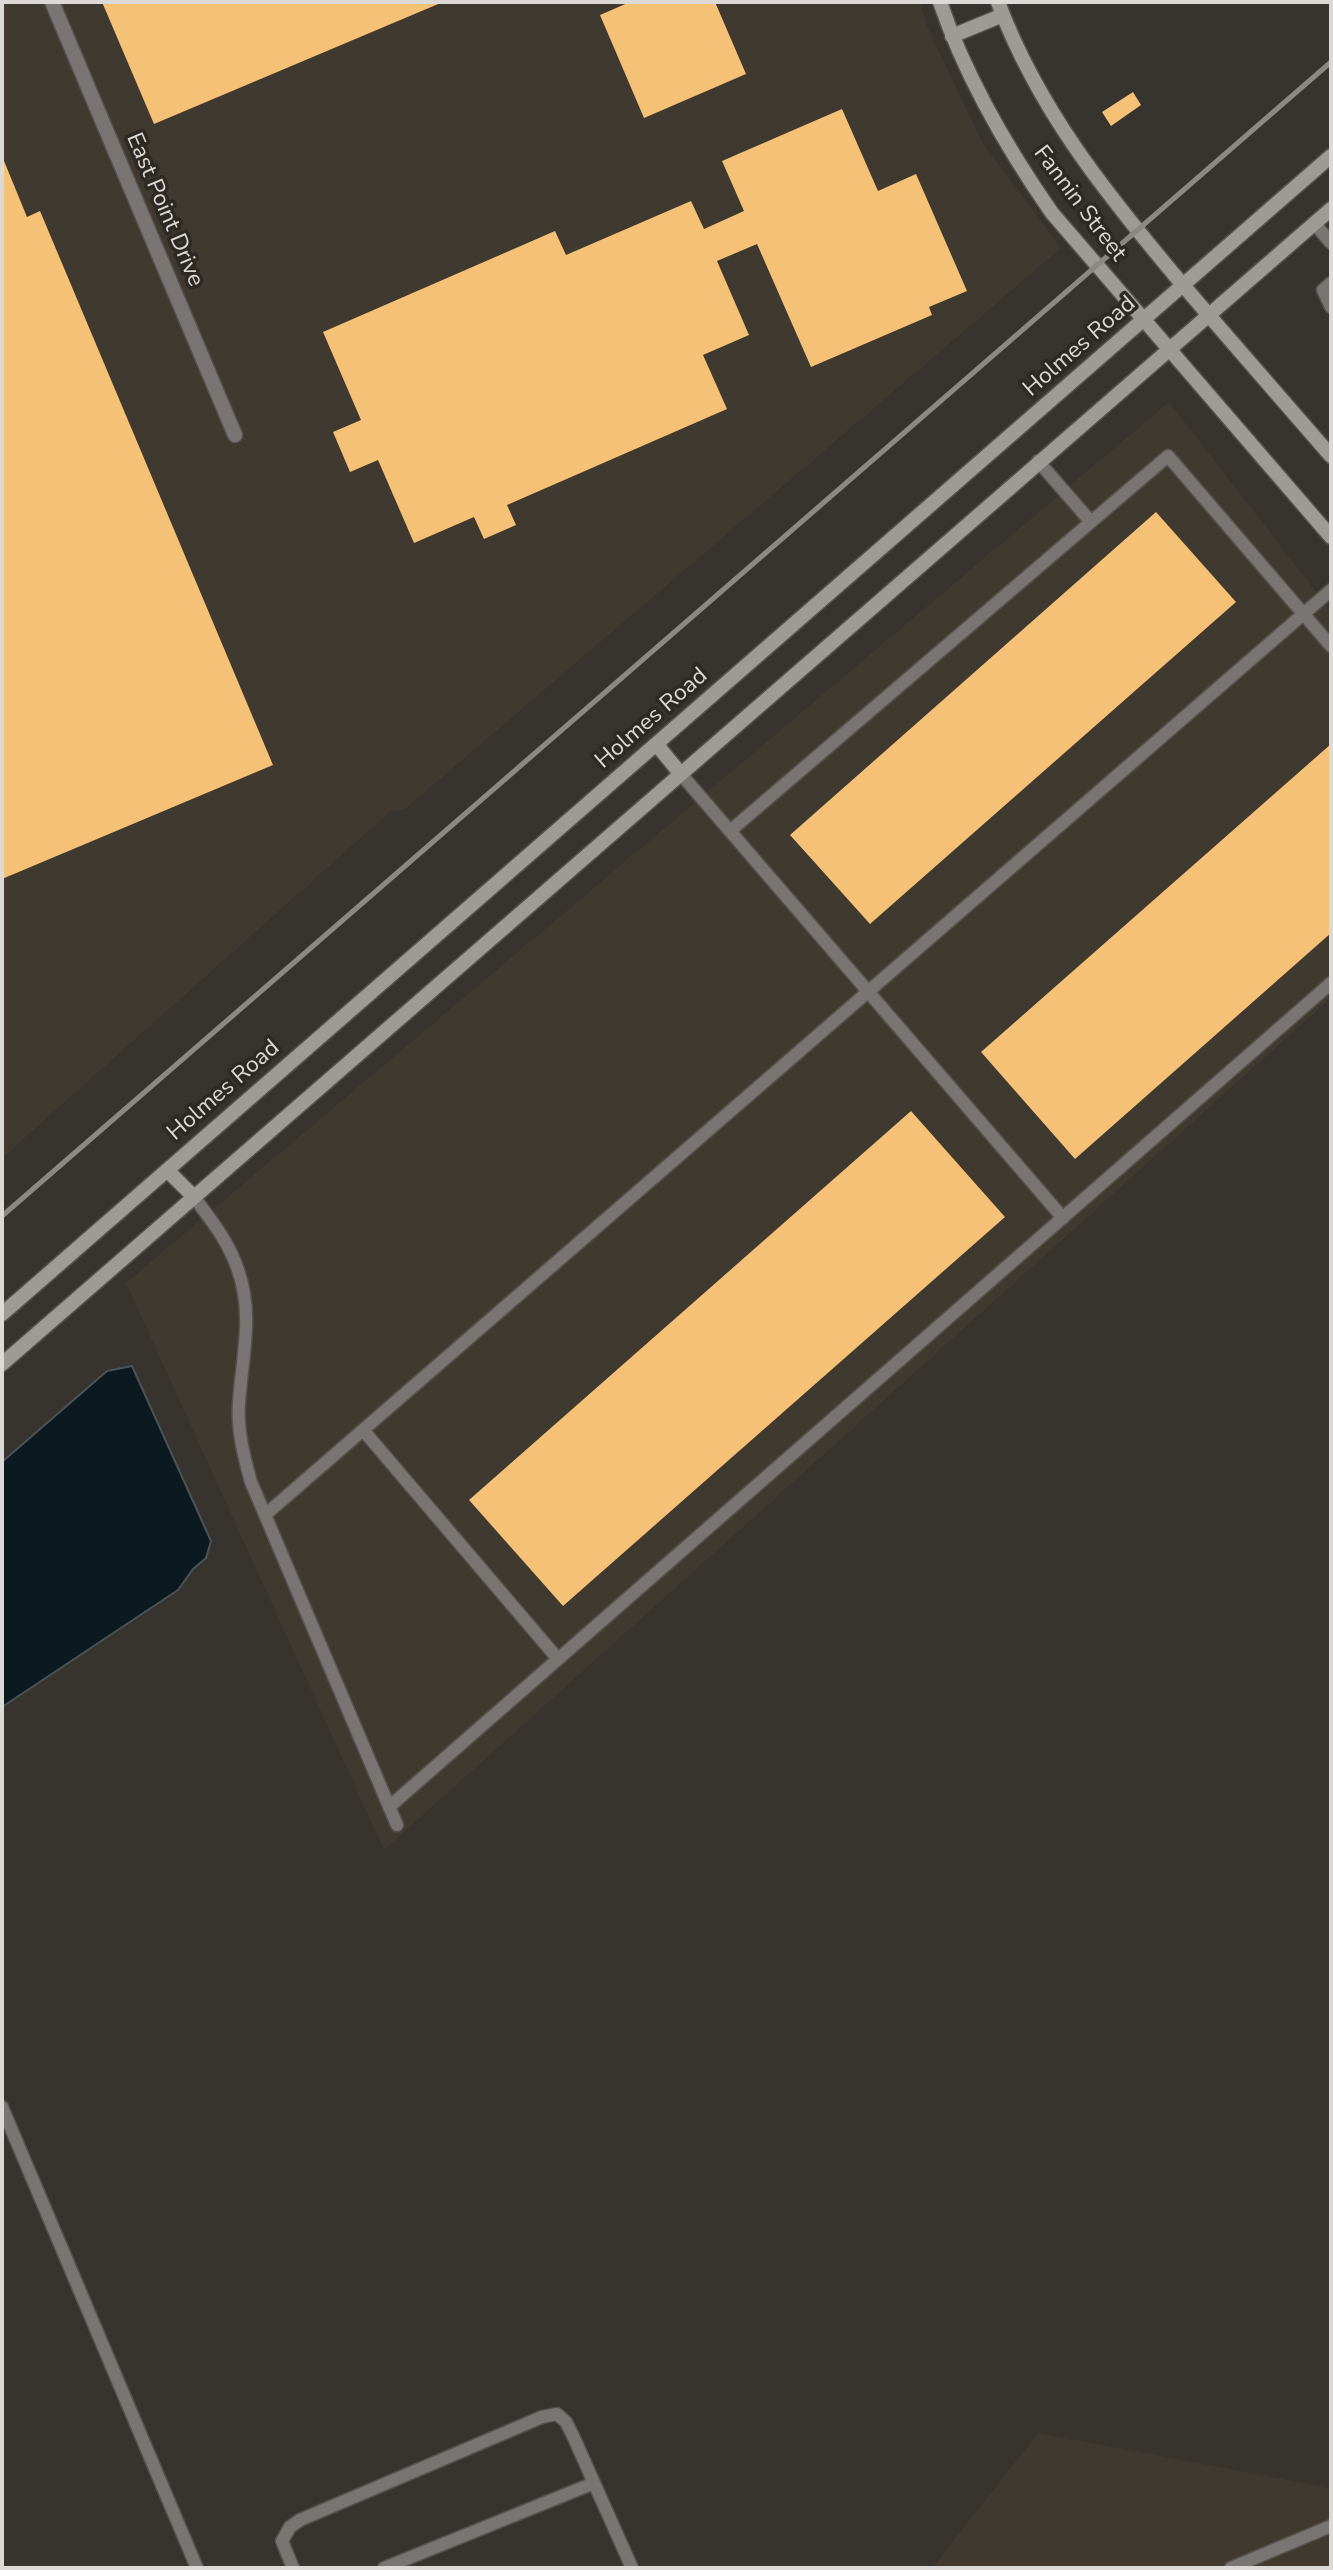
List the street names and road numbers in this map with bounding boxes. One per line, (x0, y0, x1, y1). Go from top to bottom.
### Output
street label: East Point Drive (119, 129, 209, 291)
street label: Fannin Street (1027, 141, 1131, 267)
street label: Holmes Road (1018, 291, 1142, 403)
street label: Holmes Road (590, 663, 714, 775)
street label: Holmes Road (162, 1035, 286, 1147)

